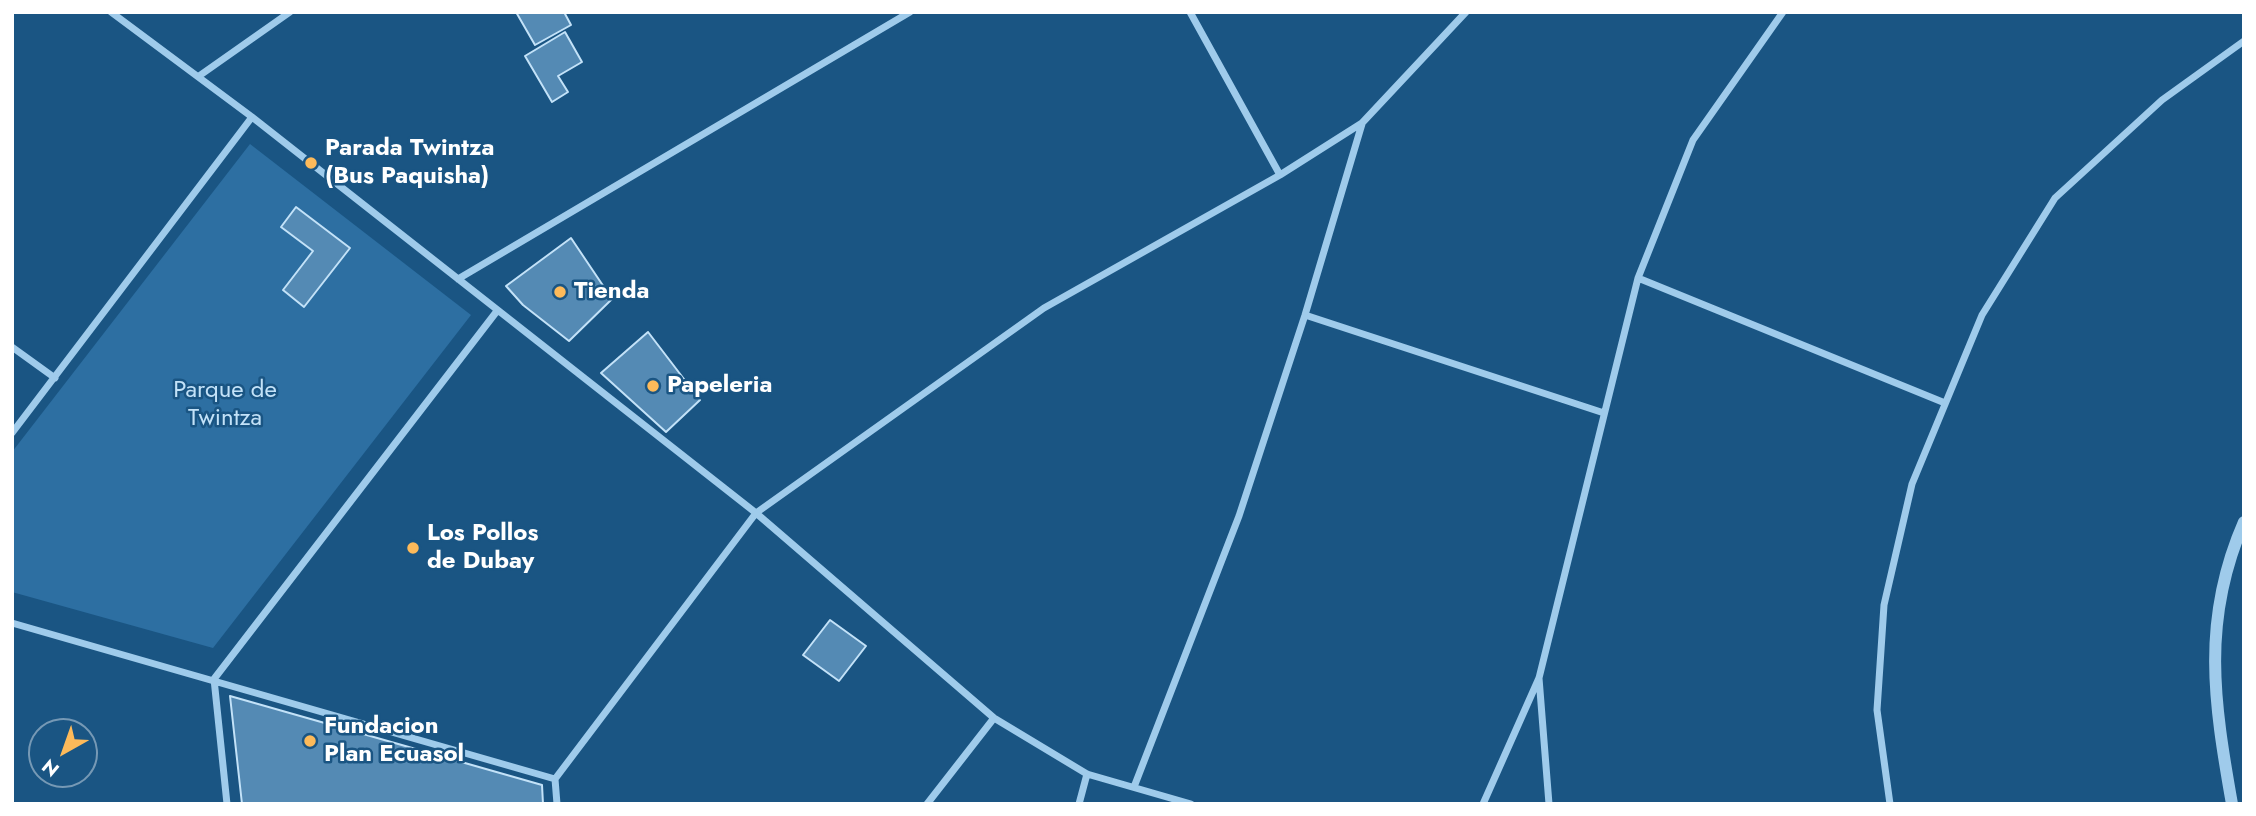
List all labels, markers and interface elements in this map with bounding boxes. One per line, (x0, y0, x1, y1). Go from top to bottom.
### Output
place label: Parada Twintza (Bus Paquisha) (325, 135, 494, 191)
marker: Parada Twintza (Bus Paquisha) (303, 155, 319, 171)
place label: Tienda (574, 278, 649, 306)
marker: Tienda (552, 284, 568, 300)
place label: Papeleria (667, 372, 772, 400)
park label: Parque de Twintza (173, 377, 277, 433)
marker: Papeleria (645, 378, 661, 394)
place label: Los Pollos de Dubay (427, 520, 538, 576)
marker: Los Pollos de Dubay (405, 540, 421, 556)
place label: Fundacion Plan Ecuasol (324, 713, 464, 769)
north arrow (28, 718, 98, 788)
marker: Fundacion Plan Ecuasol (302, 733, 318, 749)
text: N (36, 753, 65, 783)

